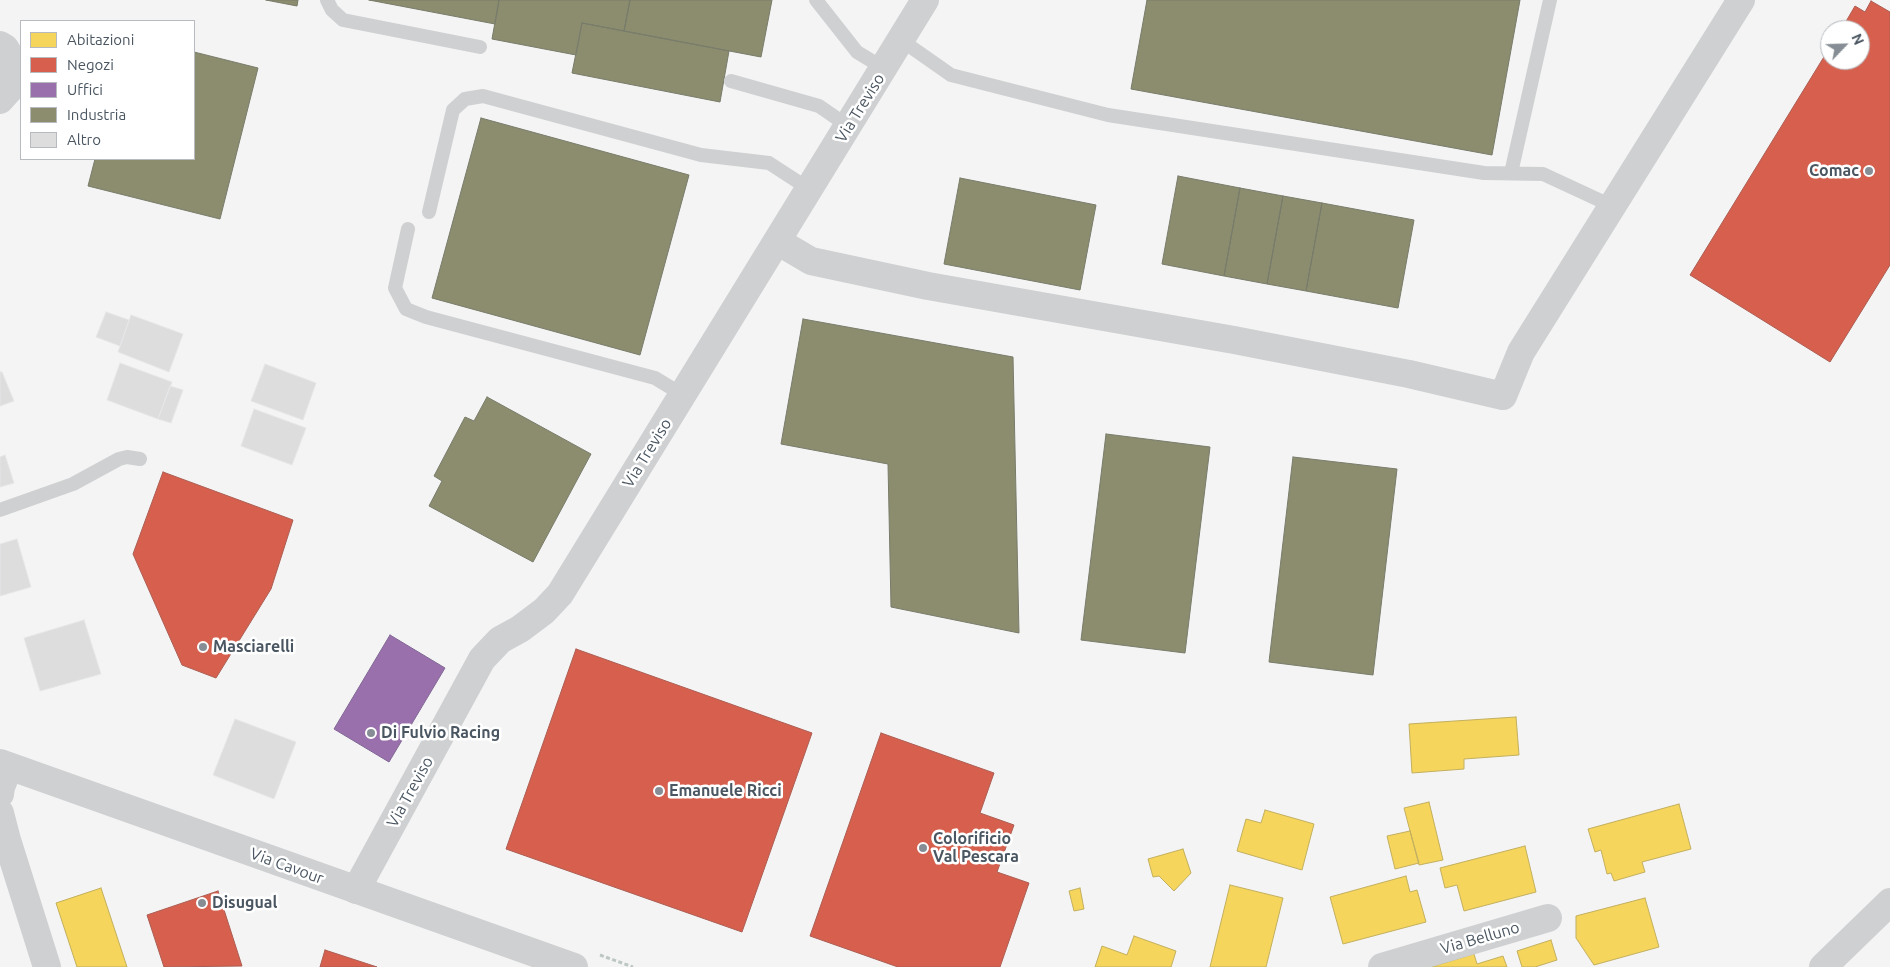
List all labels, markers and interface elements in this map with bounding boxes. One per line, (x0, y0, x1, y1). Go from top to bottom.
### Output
legend (20, 20, 195, 160)
north arrow (1820, 20, 1870, 70)
text: Abitazioni (67, 31, 134, 48)
text: N (1848, 31, 1867, 47)
text: Negozi (67, 56, 114, 73)
street label: Via Treviso (831, 70, 889, 146)
text: Uffici (67, 81, 103, 98)
text: Industria (67, 106, 126, 123)
text: Altro (67, 131, 101, 148)
place label: Comac (1809, 161, 1859, 181)
marker: Comac (1863, 165, 1875, 177)
street label: Via Treviso (618, 415, 676, 491)
place label: Masciarelli (213, 637, 294, 657)
marker: Masciarelli (197, 641, 209, 653)
place label: Di Fulvio Racing (381, 723, 500, 743)
marker: Di Fulvio Racing (365, 727, 377, 739)
street label: Via Treviso (383, 753, 437, 831)
place label: Emanuele Ricci (669, 781, 782, 801)
marker: Emanuele Ricci (653, 785, 665, 797)
place label: Colorificio Val Pescara (933, 829, 1019, 867)
marker: Colorificio Val Pescara (917, 842, 929, 854)
street label: Via Cavour (248, 844, 326, 888)
place label: Disugual (212, 893, 277, 913)
marker: Disugual (196, 897, 208, 909)
street label: Via Belluno (1438, 918, 1522, 958)

